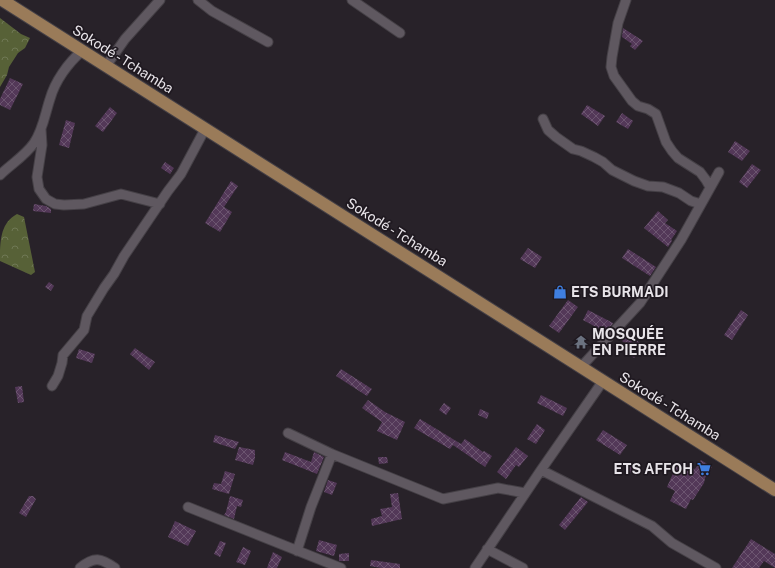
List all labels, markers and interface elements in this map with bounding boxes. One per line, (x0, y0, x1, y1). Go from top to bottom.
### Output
street label: Sokodé - Tchamba (70, 22, 176, 96)
street label: Sokodé - Tchamba (344, 195, 450, 269)
shop icon: ETS BURMADI (552, 284, 568, 300)
place label: ETS BURMADI (571, 284, 669, 300)
place label: MOSQUÉE EN PIERRE (592, 325, 666, 358)
temple icon: MOSQUÉE EN PIERRE (573, 334, 589, 350)
street label: Sokodé - Tchamba (617, 369, 723, 443)
place label: ETS AFFOH (614, 461, 693, 477)
supermarket icon: ETS AFFOH (696, 461, 712, 477)

